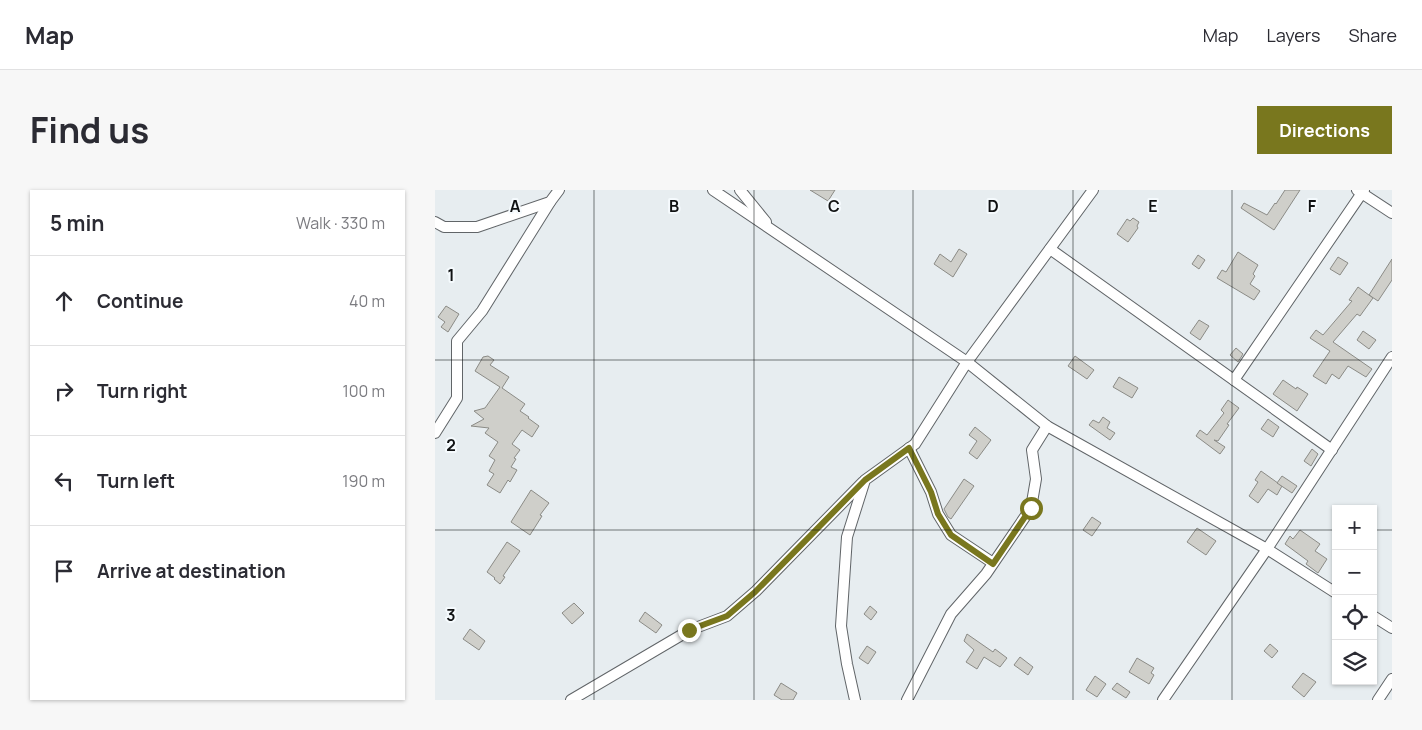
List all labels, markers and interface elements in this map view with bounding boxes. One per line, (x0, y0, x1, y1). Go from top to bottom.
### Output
text: Map (25, 18, 74, 51)
text: Map (1203, 23, 1238, 47)
text: Layers (1266, 23, 1320, 47)
text: Share (1348, 23, 1397, 47)
text: Find us (30, 106, 149, 154)
button: Directions (1257, 106, 1392, 154)
text: A (510, 195, 521, 217)
text: B (669, 195, 679, 217)
text: C (828, 195, 840, 217)
text: D (987, 195, 999, 217)
text: E (1148, 195, 1158, 217)
text: F (1308, 195, 1317, 217)
text: 5 min (50, 209, 104, 237)
text: Walk · 330 m (296, 212, 385, 234)
text: 1 (447, 264, 455, 286)
icon: ahead (50, 287, 78, 315)
text: Continue (97, 288, 183, 314)
text: 40 m (349, 290, 385, 312)
icon: right (50, 377, 78, 405)
text: Turn right (97, 378, 187, 404)
text: 100 m (342, 380, 385, 402)
text: 2 (446, 434, 456, 456)
icon: left (50, 467, 78, 495)
text: Turn left (97, 468, 175, 494)
text: 190 m (342, 470, 385, 492)
route start (1020, 497, 1043, 520)
map controls (1332, 505, 1377, 685)
button: + (1332, 505, 1377, 550)
button: − (1332, 550, 1377, 595)
icon: arrive (50, 557, 78, 585)
text: Arrive at destination (97, 558, 286, 584)
button: locate (1332, 595, 1377, 640)
text: 3 (446, 604, 456, 626)
route end (678, 619, 701, 642)
button: layers (1332, 640, 1377, 685)

